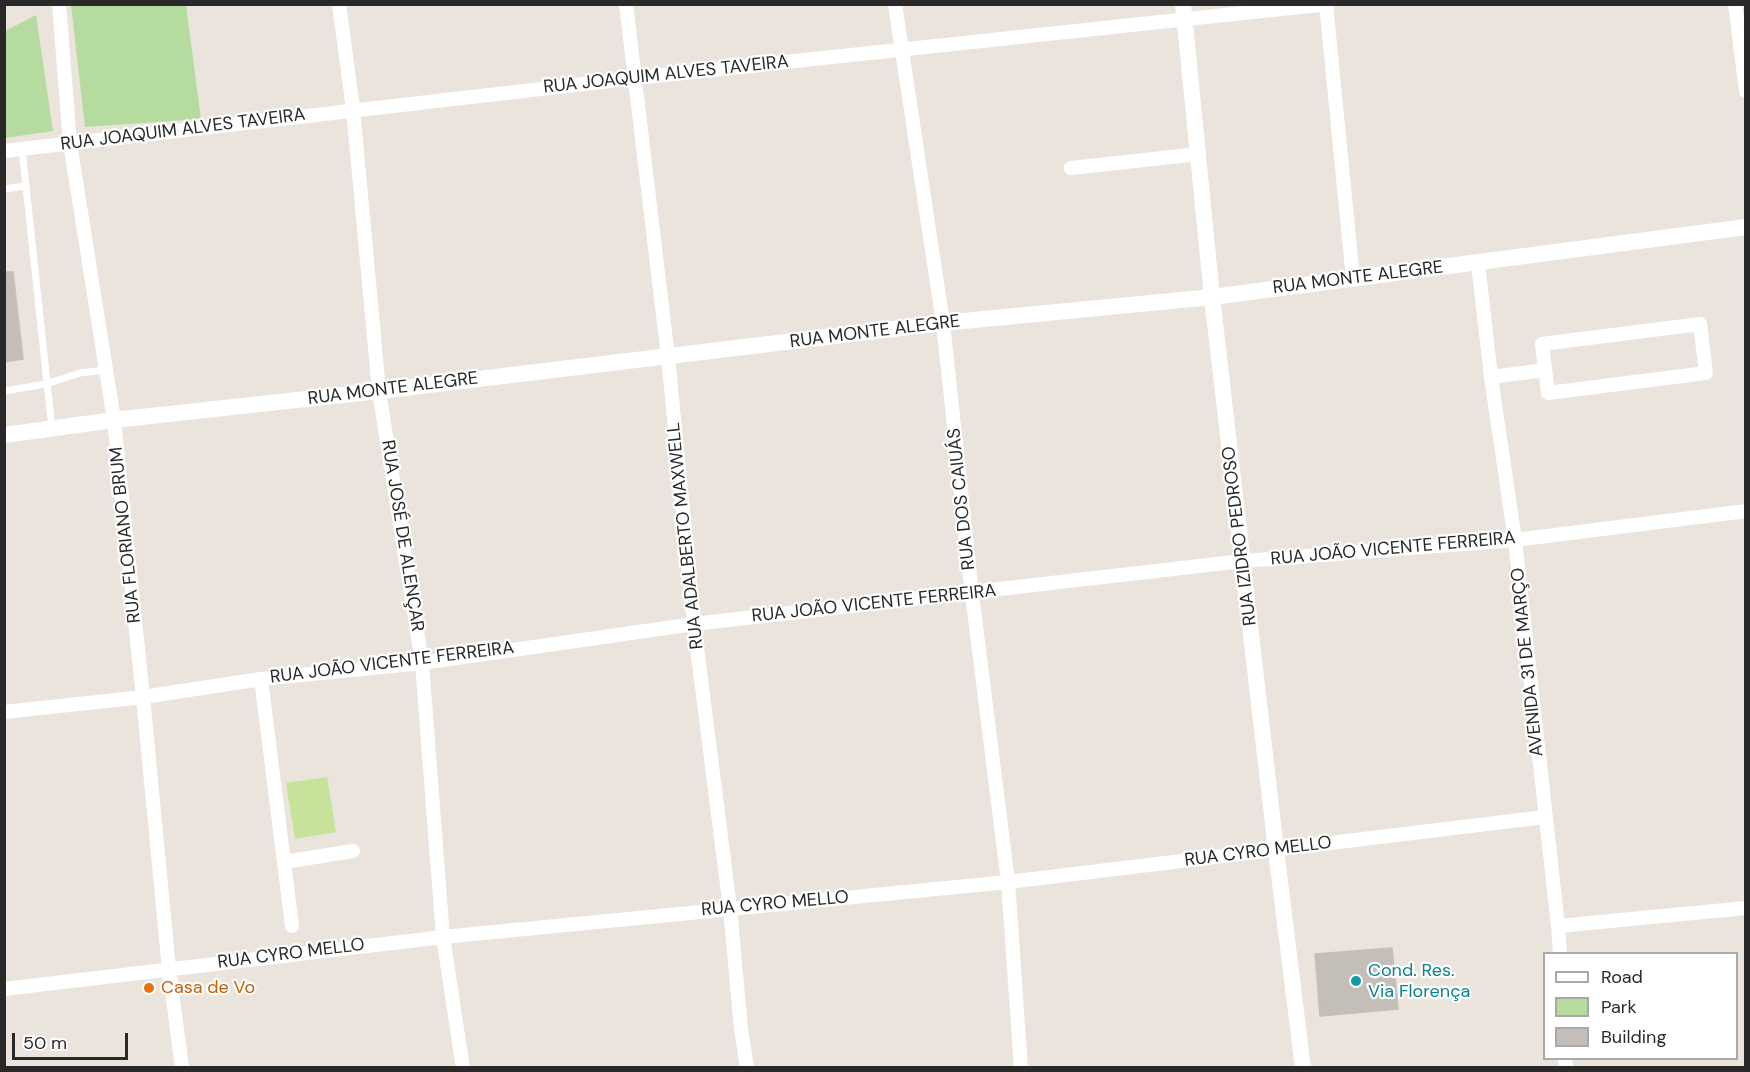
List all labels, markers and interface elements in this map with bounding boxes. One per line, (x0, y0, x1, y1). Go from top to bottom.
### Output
street label: RUA JOAQUIM ALVES TAVEIRA (542, 51, 790, 99)
street label: RUA JOAQUIM ALVES TAVEIRA (59, 104, 307, 156)
street label: RUA MONTE ALEGRE (1272, 257, 1444, 299)
street label: RUA MONTE ALEGRE (789, 311, 961, 353)
street label: RUA MONTE ALEGRE (307, 368, 479, 410)
street label: RUA ADALBERTO MAXWELL (663, 422, 709, 650)
street label: RUA DOS CAIUÁS (944, 427, 980, 571)
street label: RUA JOSÉ DE ALENÇAR (376, 439, 428, 633)
street label: RUA IZIDRO PEDROSO (1218, 445, 1262, 627)
street label: RUA FLORIANO BRUM (106, 446, 146, 624)
street label: RUA JOÃO VICENTE FERREIRA (1270, 528, 1516, 570)
street label: AVENIDA 31 DE MARÇO (1507, 566, 1549, 758)
street label: RUA JOÃO VICENTE FERREIRA (751, 580, 997, 628)
street label: RUA JOÃO VICENTE FERREIRA (269, 637, 515, 689)
street label: RUA CYRO MELLO (1183, 832, 1333, 872)
street label: RUA CYRO MELLO (700, 887, 850, 921)
street label: RUA CYRO MELLO (216, 934, 366, 974)
legend (1543, 952, 1738, 1060)
place label: Cond. Res. Via Florença (1368, 960, 1470, 1002)
text: Road (1601, 965, 1643, 989)
marker: Cond. Res. Via Florença (1349, 974, 1363, 988)
place label: Casa de Vo (161, 977, 255, 999)
marker: Casa de Vo (142, 981, 156, 995)
text: Park (1601, 995, 1637, 1019)
scale bar (15, 1021, 130, 1059)
text: Building (1601, 1025, 1666, 1049)
text: 50 m (23, 1031, 67, 1055)

